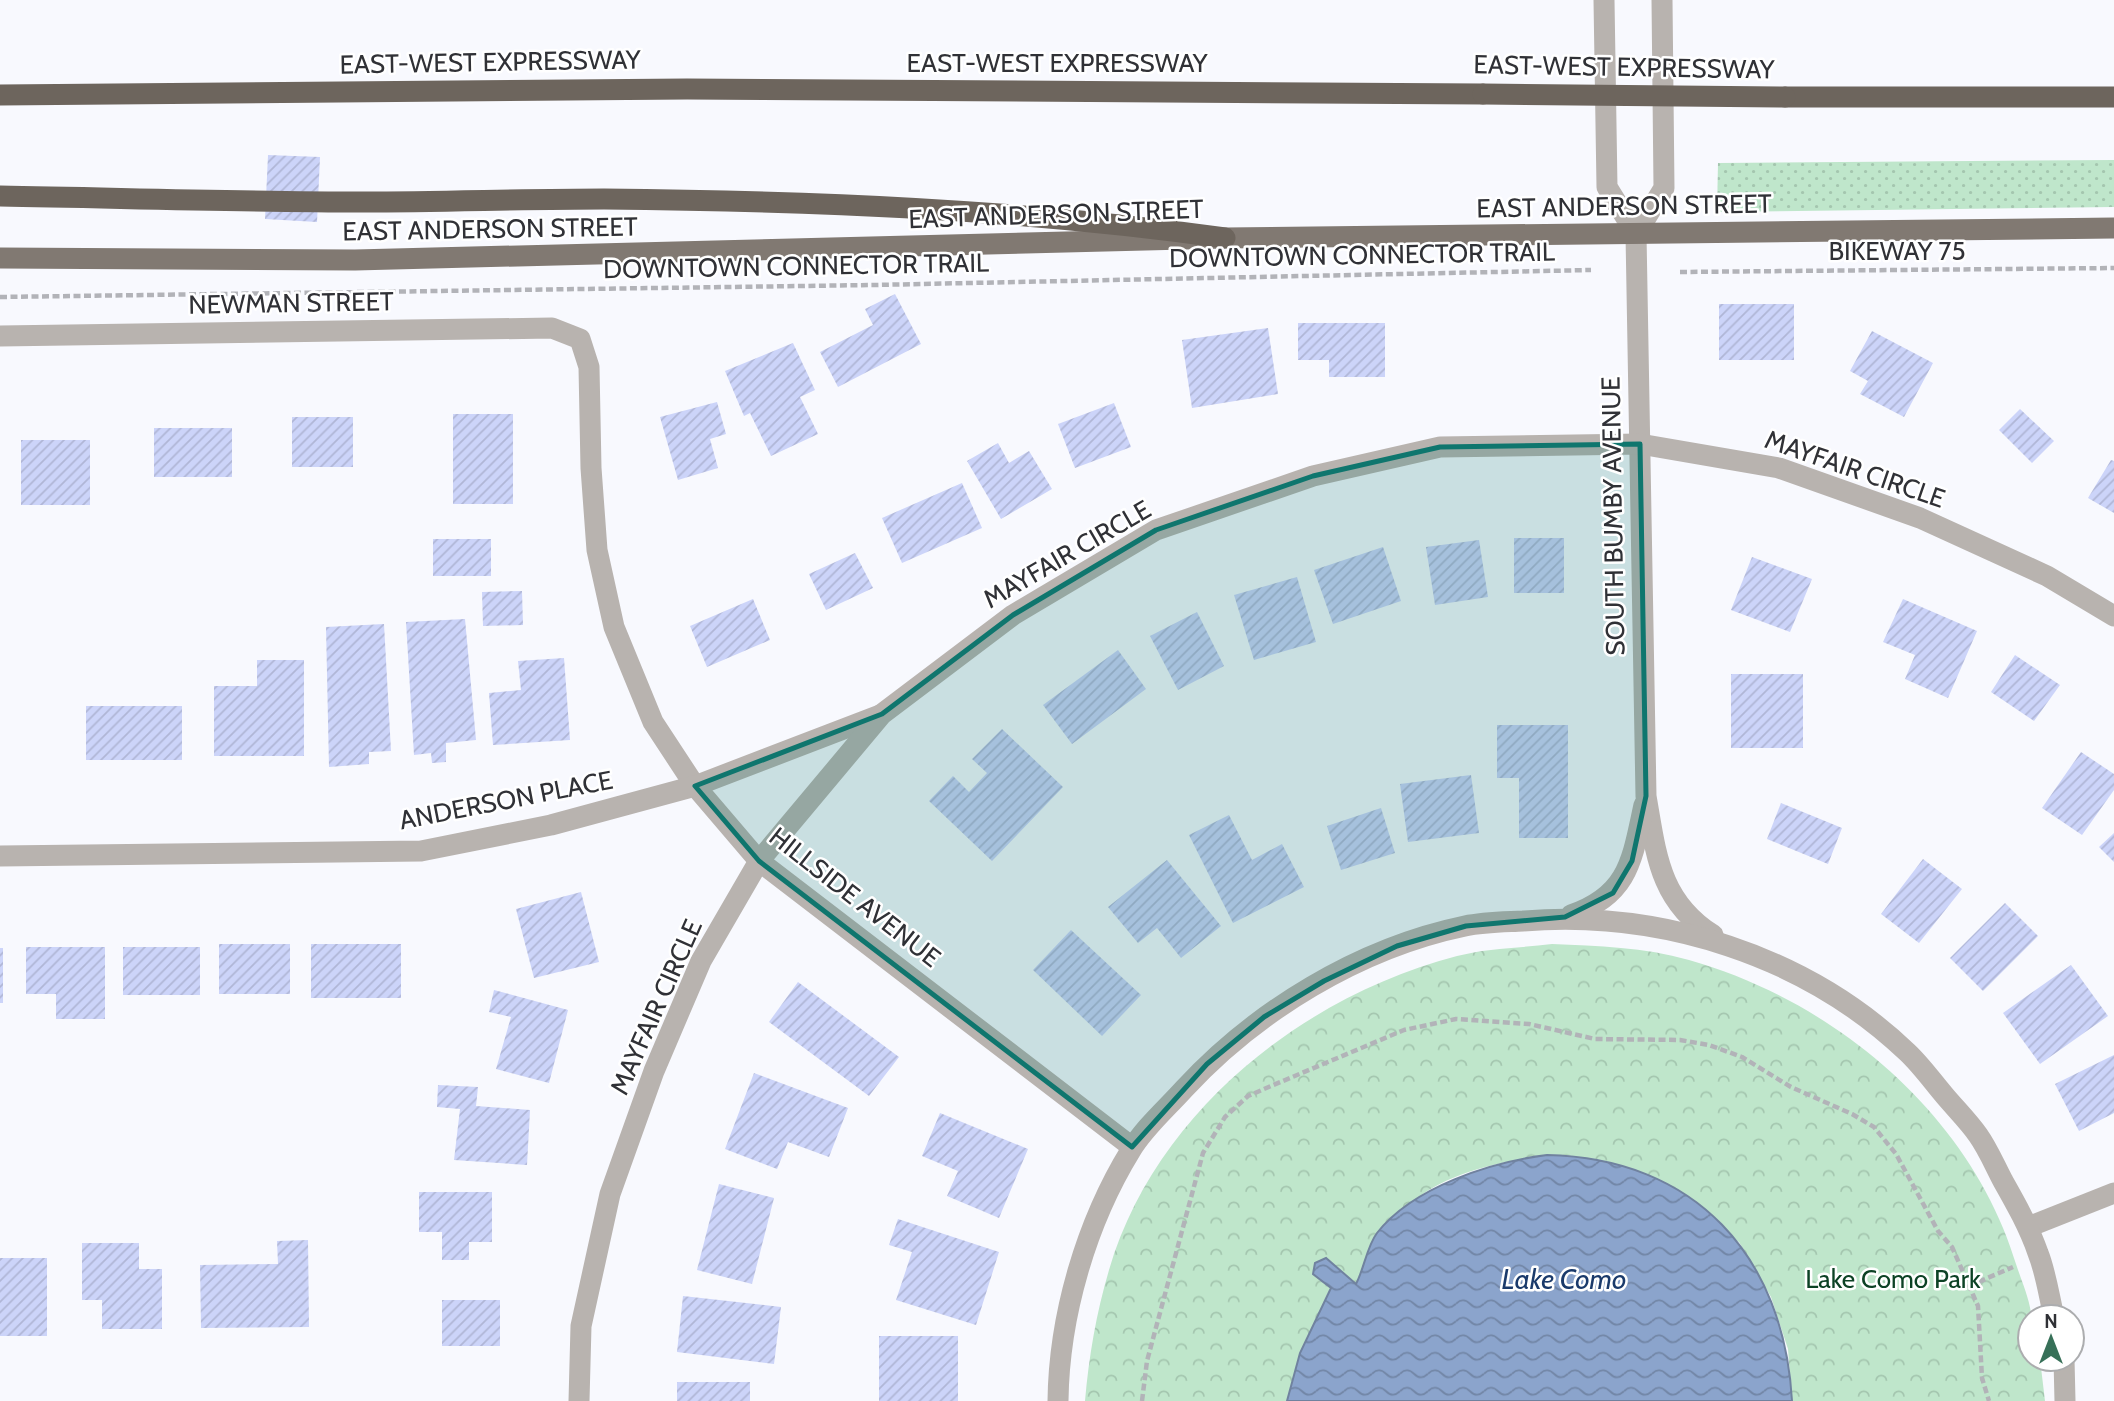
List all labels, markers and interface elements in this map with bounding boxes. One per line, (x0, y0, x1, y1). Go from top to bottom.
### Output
street label: EAST-WEST EXPRESSWAY (339, 43, 641, 81)
street label: EAST-WEST EXPRESSWAY (906, 47, 1208, 79)
street label: EAST-WEST EXPRESSWAY (1473, 48, 1775, 86)
street label: EAST ANDERSON STREET (1476, 187, 1772, 225)
street label: EAST ANDERSON STREET (908, 193, 1204, 235)
street label: EAST ANDERSON STREET (342, 210, 638, 248)
street label: BIKEWAY 75 (1829, 235, 1966, 267)
street label: DOWNTOWN CONNECTOR TRAIL (1169, 236, 1555, 274)
street label: DOWNTOWN CONNECTOR TRAIL (603, 247, 989, 285)
street label: NEWMAN STREET (188, 285, 394, 321)
street label: SOUTH BUMBY AVENUE (1595, 376, 1631, 656)
street label: MAYFAIR CIRCLE (1761, 423, 1949, 515)
street label: MAYFAIR CIRCLE (977, 493, 1157, 615)
street label: ANDERSON PLACE (397, 764, 615, 836)
street label: HILLSIDE AVENUE (763, 820, 947, 974)
street label: MAYFAIR CIRCLE (603, 914, 709, 1100)
water label: Lake Como (1502, 1262, 1626, 1296)
park label: Lake Como Park (1805, 1263, 1981, 1295)
north arrow (2016, 1303, 2086, 1373)
text: N (2044, 1310, 2058, 1333)

